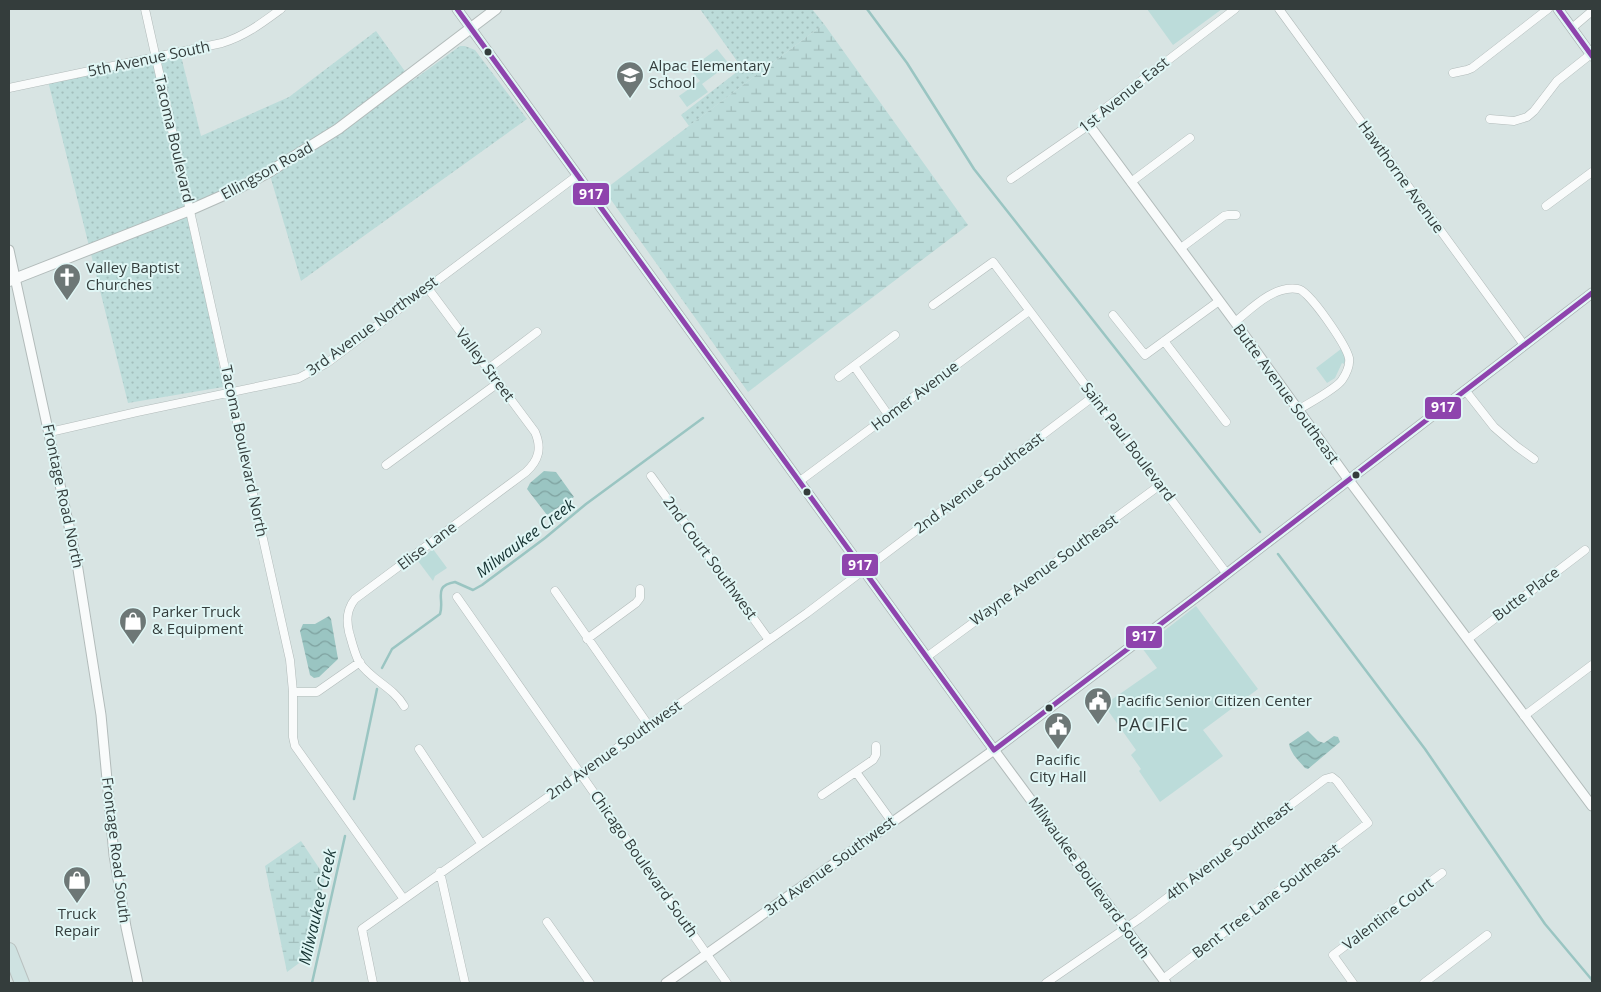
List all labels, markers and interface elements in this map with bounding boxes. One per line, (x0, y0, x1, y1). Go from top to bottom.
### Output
street label: 5th Avenue South (86, 35, 212, 81)
unlabelled marker (483, 47, 493, 57)
street label: 1st Avenue East (1074, 52, 1173, 137)
place label: Alpac Elementary School (649, 55, 771, 92)
school or university icon: Alpac Elementary School (615, 60, 645, 99)
street label: Tacoma Boulevard (151, 73, 199, 204)
street label: Hawthorne Avenue (1354, 116, 1449, 237)
street label: Ellingson Road (217, 137, 316, 204)
line badge: 917 (572, 182, 610, 206)
text: 917 (579, 184, 603, 203)
place label: Valley Baptist Churches (86, 257, 180, 294)
church icon: Valley Baptist Churches (52, 262, 82, 301)
street label: 3rd Avenue Northwest (302, 271, 441, 380)
street label: Butte Avenue Southeast (1229, 319, 1344, 467)
street label: Valley Street (452, 324, 520, 405)
street label: Homer Avenue (867, 356, 962, 435)
street label: Tacoma Boulevard North (217, 363, 273, 538)
street label: Saint Paul Boulevard (1077, 378, 1180, 505)
line badge: 917 (1424, 396, 1462, 420)
text: 917 (1431, 397, 1455, 416)
street label: Frontage Road North (39, 422, 89, 570)
street label: 2nd Avenue Southeast (910, 427, 1047, 537)
unlabelled marker (1351, 470, 1361, 480)
unlabelled marker (802, 487, 812, 497)
street label: 2nd Court Southwest (659, 492, 762, 623)
water label: Milwaukee Creek (471, 493, 580, 582)
street label: Wayne Avenue Southeast (966, 509, 1121, 629)
street label: Elise Lane (393, 516, 460, 574)
line badge: 917 (841, 553, 879, 577)
text: 917 (848, 555, 872, 574)
street label: Butte Place (1488, 562, 1563, 625)
place label: Parker Truck & Equipment (152, 601, 243, 638)
shop icon: Parker Truck & Equipment (118, 606, 148, 645)
line badge: 917 (1125, 625, 1163, 649)
text: 917 (1132, 626, 1156, 645)
public building icon: Pacific Senior Citizen Center (1083, 686, 1113, 725)
place label: Pacific Senior Citizen Center (1117, 690, 1312, 710)
street label: 2nd Avenue Southwest (542, 695, 685, 803)
unlabelled marker (1044, 703, 1054, 713)
public building icon: Pacific City Hall (1043, 711, 1073, 750)
district label: PACIFIC (1117, 712, 1189, 736)
place label: Pacific City Hall (1030, 749, 1086, 786)
street label: Frontage Road South (98, 776, 136, 924)
street label: Chicago Boulevard South (586, 786, 703, 941)
street label: Milwaukee Boulevard South (1024, 793, 1155, 962)
street label: 4th Avenue Southeast (1161, 796, 1296, 904)
street label: 3rd Avenue Southwest (760, 811, 899, 920)
street label: Bent Tree Lane Southeast (1188, 838, 1343, 962)
water label: Milwaukee Creek (293, 846, 341, 967)
shop icon: Truck Repair (62, 865, 92, 904)
street label: Valentine Court (1338, 873, 1437, 954)
place label: Truck Repair (54, 903, 100, 940)

